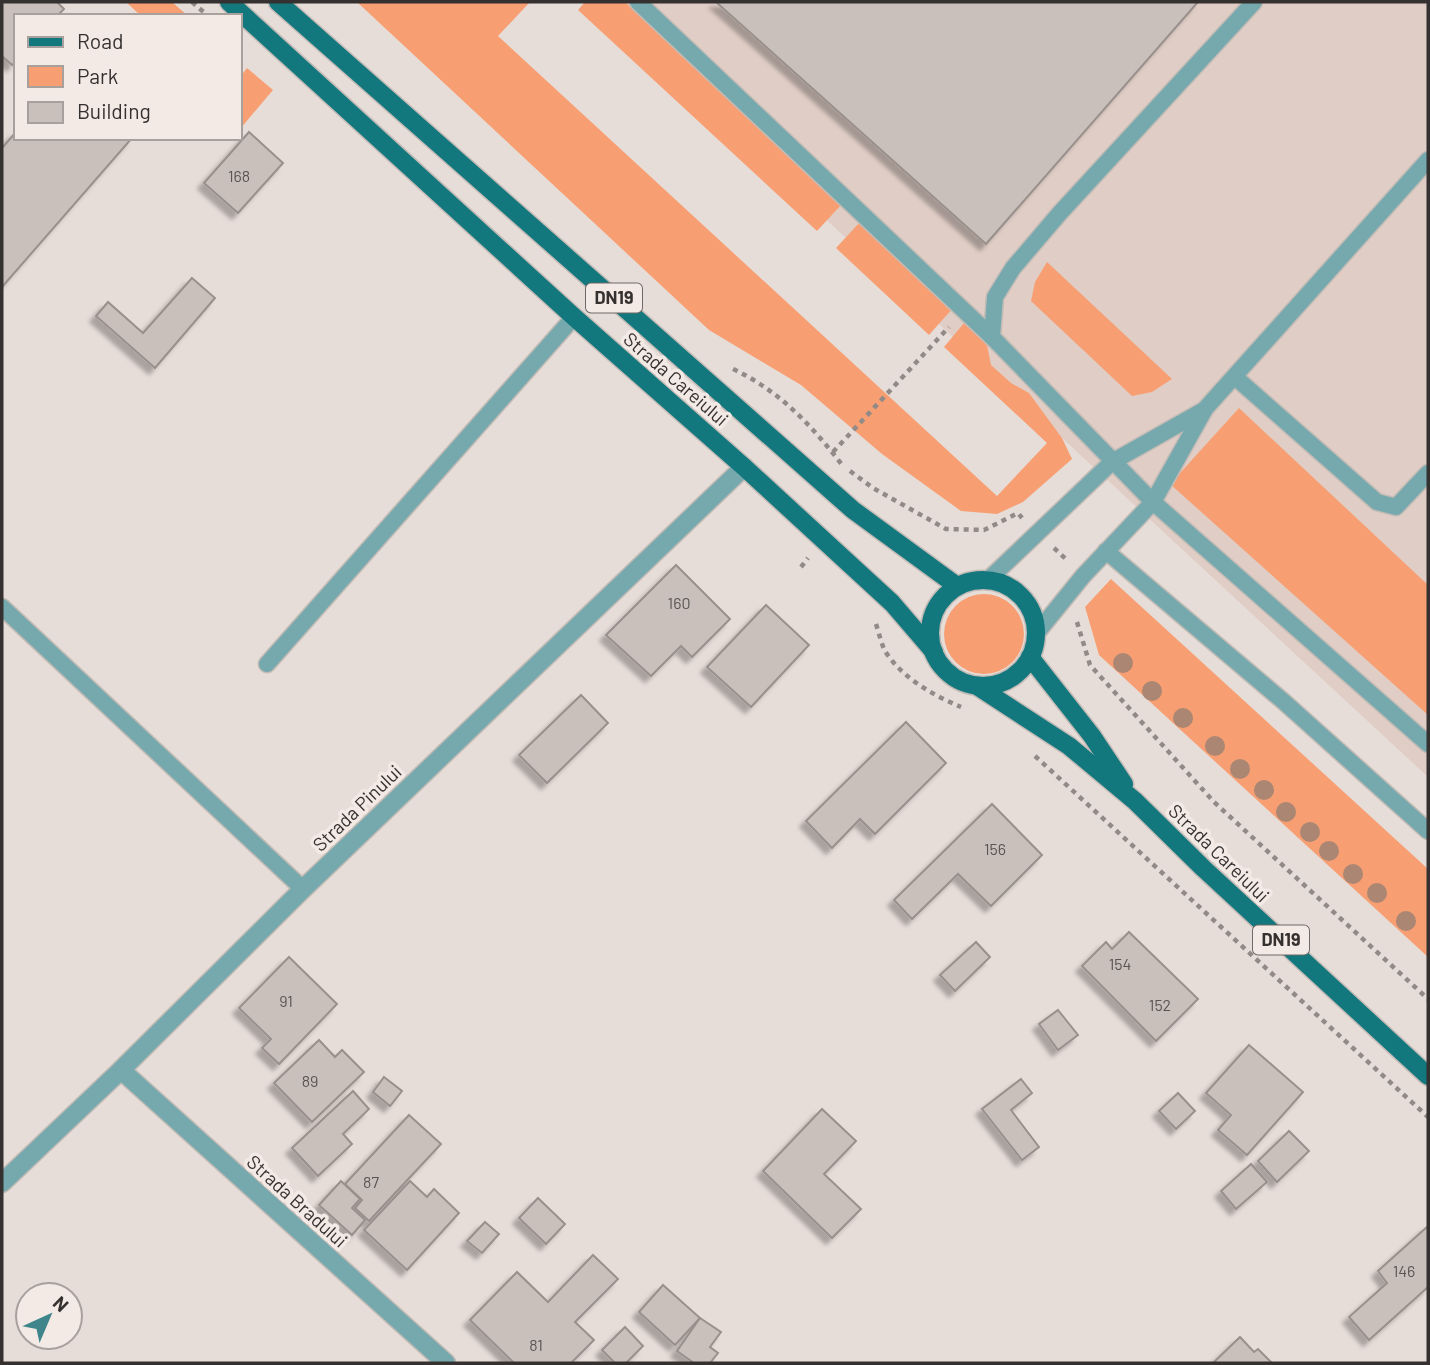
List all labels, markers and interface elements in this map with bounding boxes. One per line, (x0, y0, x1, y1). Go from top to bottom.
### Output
legend (14, 14, 242, 140)
text: Road (77, 28, 123, 53)
text: Park (77, 63, 118, 88)
text: Building (77, 98, 151, 123)
house number: 168 (228, 166, 250, 185)
road number: DN19 (586, 284, 642, 312)
street label: Strada Careiului (619, 327, 733, 430)
house number: 160 (668, 593, 690, 612)
street label: Strada Pinului (308, 760, 406, 856)
street label: Strada Careiului (1164, 799, 1274, 906)
house number: 156 (984, 839, 1006, 858)
road number: DN19 (1253, 925, 1309, 954)
house number: 154 (1109, 954, 1131, 973)
house number: 91 (279, 991, 293, 1010)
house number: 152 (1149, 995, 1171, 1014)
house number: 89 (302, 1071, 318, 1090)
street label: Strada Bradului (242, 1150, 352, 1252)
house number: 87 (363, 1172, 379, 1191)
house number: 146 (1393, 1261, 1415, 1280)
north arrow (14, 1281, 84, 1351)
text: N (49, 1291, 74, 1316)
house number: 81 (529, 1335, 543, 1354)

